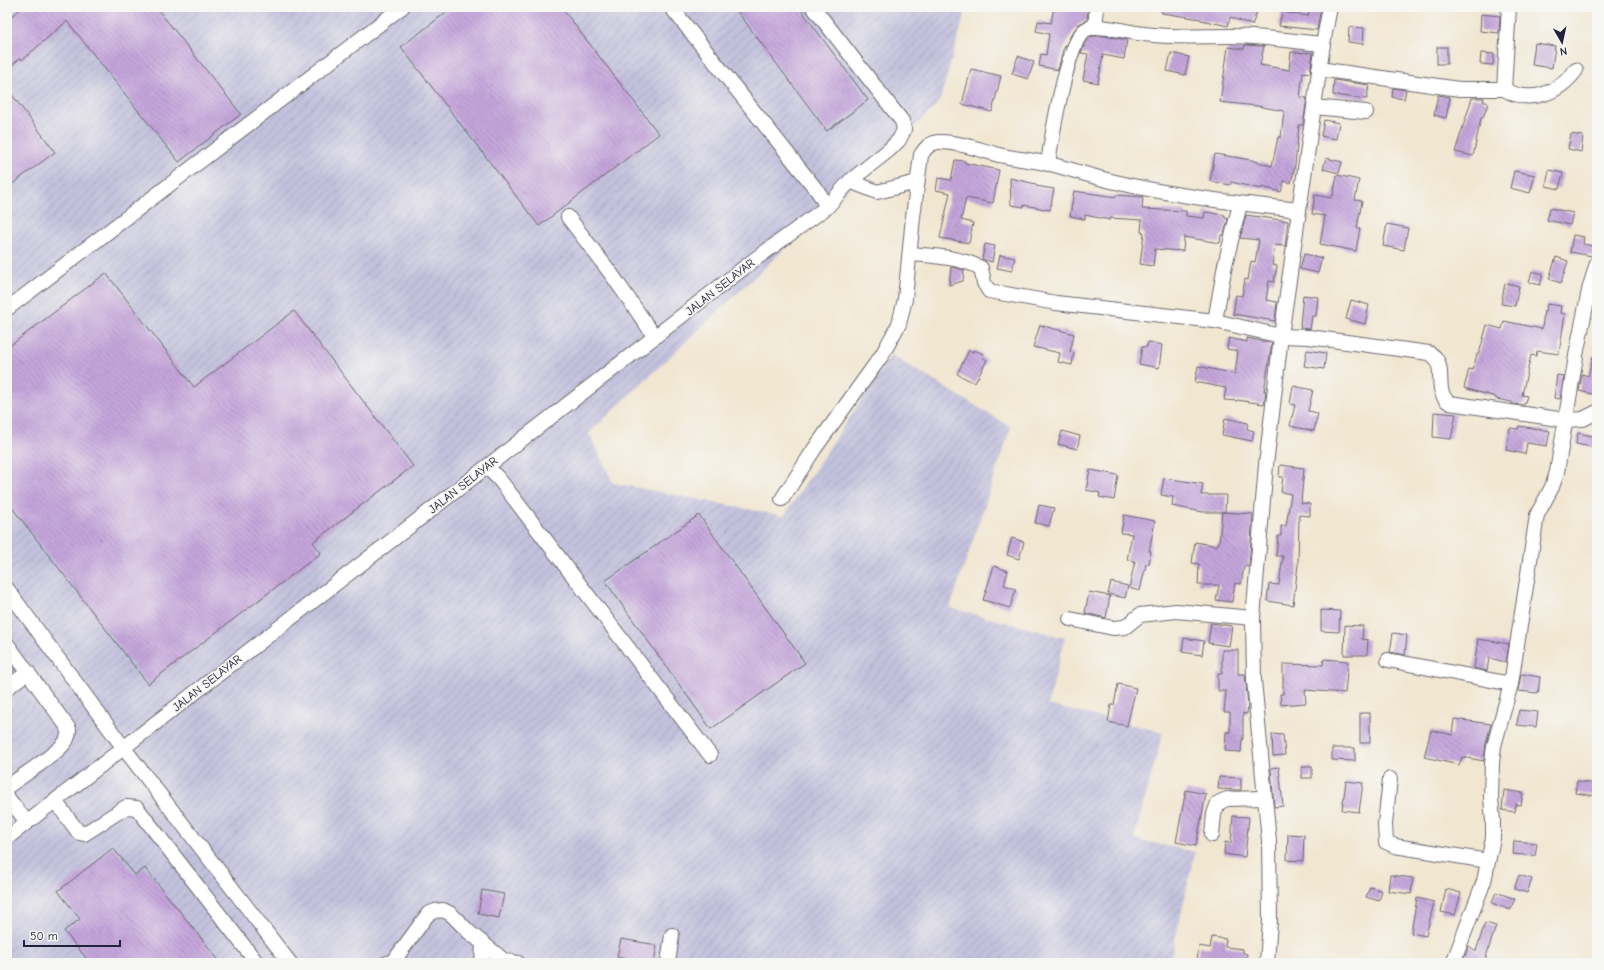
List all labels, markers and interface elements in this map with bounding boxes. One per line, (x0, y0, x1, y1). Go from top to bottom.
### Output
north arrow (1542, 22, 1582, 62)
text: N (1559, 44, 1568, 58)
street label: JALAN SELAYAR (683, 256, 757, 318)
street label: JALAN SELAYAR (426, 454, 500, 516)
street label: JALAN SELAYAR (170, 652, 244, 714)
scale bar (24, 922, 120, 948)
text: 50 m (30, 929, 58, 943)

